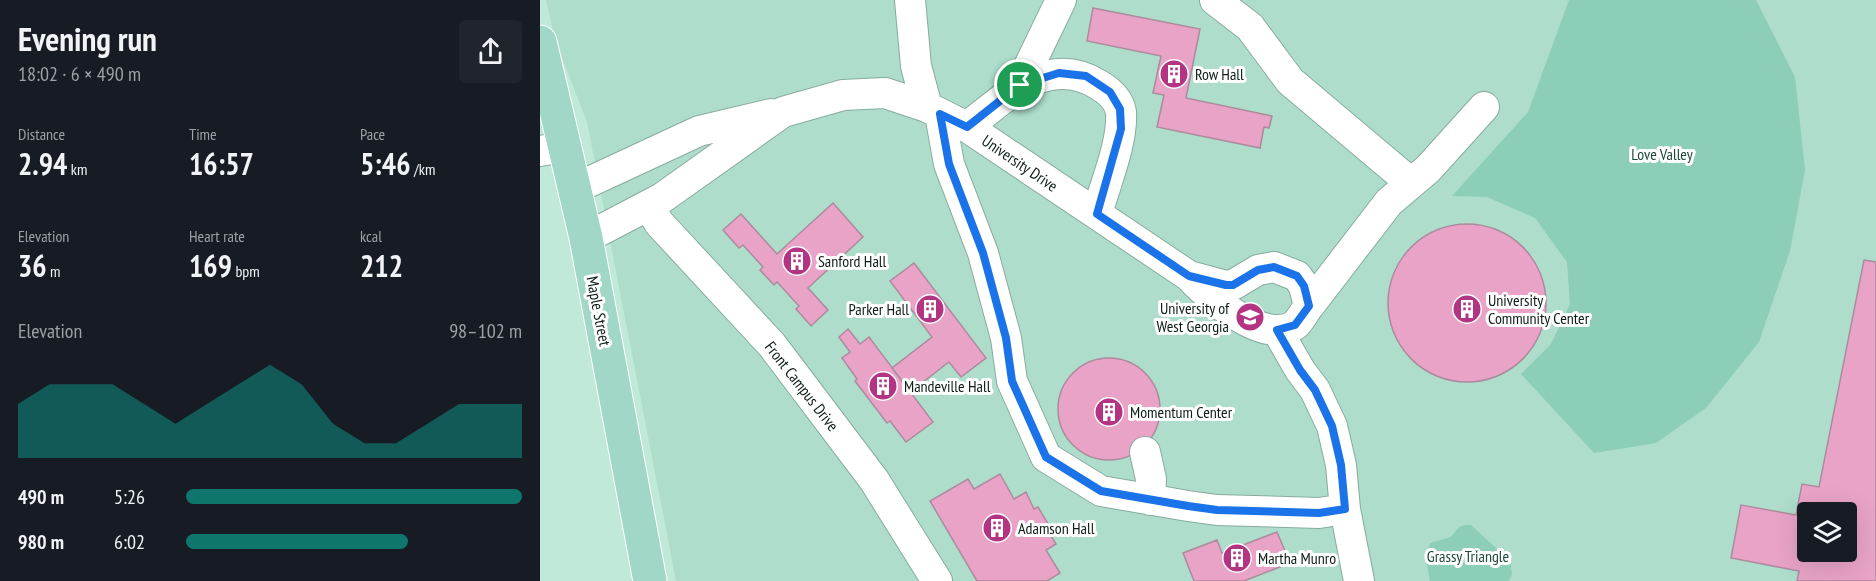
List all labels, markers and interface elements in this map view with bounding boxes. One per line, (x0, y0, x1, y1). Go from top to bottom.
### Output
text: Evening run (18, 17, 157, 60)
button: share (459, 20, 522, 83)
building icon: Row Hall (1158, 58, 1190, 90)
pin (994, 59, 1045, 110)
text: 18:02 · 6 × 490 m (18, 61, 141, 87)
place label: Row Hall (1195, 64, 1244, 84)
icon: arrive (1003, 68, 1036, 101)
text: Distance (18, 124, 65, 144)
text: Time (189, 124, 217, 144)
text: Pace (360, 124, 385, 144)
street label: University Drive (978, 130, 1062, 196)
text: 2.94 (18, 144, 67, 183)
text: 16:57 (189, 144, 254, 183)
text: 5:46 (360, 144, 411, 183)
park label: Love Valley (1631, 144, 1693, 164)
text: km (67, 159, 87, 179)
text: /km (411, 159, 435, 179)
text: Elevation (18, 226, 69, 246)
text: Heart rate (189, 226, 245, 246)
text: kcal (360, 226, 382, 246)
building icon: Sanford Hall (781, 245, 813, 277)
text: 36 (18, 246, 47, 285)
text: 169 (189, 246, 232, 285)
text: 212 (360, 246, 403, 285)
place label: Sanford Hall (818, 251, 887, 271)
text: m (47, 261, 61, 281)
text: bpm (232, 261, 260, 281)
street label: Maple Street (582, 275, 616, 348)
place label: University Community Center (1488, 290, 1590, 328)
building icon: Parker Hall (914, 293, 946, 325)
building icon: University Community Center (1451, 293, 1483, 325)
place label: University of West Georgia (1157, 298, 1230, 336)
place label: Parker Hall (849, 299, 909, 319)
school or university icon: University of West Georgia (1234, 301, 1266, 333)
text: Elevation (18, 318, 82, 344)
text: 98–102 m (449, 318, 522, 344)
street label: Front Campus Drive (761, 337, 843, 435)
building icon: Mandeville Hall (867, 370, 899, 402)
place label: Mandeville Hall (904, 376, 991, 396)
building icon: Momentum Center (1093, 396, 1125, 428)
place label: Momentum Center (1130, 402, 1233, 422)
text: 490 m (18, 484, 64, 510)
text: 5:26 (114, 484, 145, 510)
map controls (1797, 502, 1857, 562)
button: layers (1797, 502, 1857, 562)
building icon: Adamson Hall (981, 512, 1013, 544)
place label: Adamson Hall (1018, 518, 1095, 538)
text: 980 m (18, 529, 64, 555)
text: 6:02 (114, 529, 145, 555)
building icon: Martha Munro (1221, 542, 1253, 574)
park label: Grassy Triangle (1427, 546, 1509, 566)
place label: Martha Munro (1258, 548, 1336, 568)

